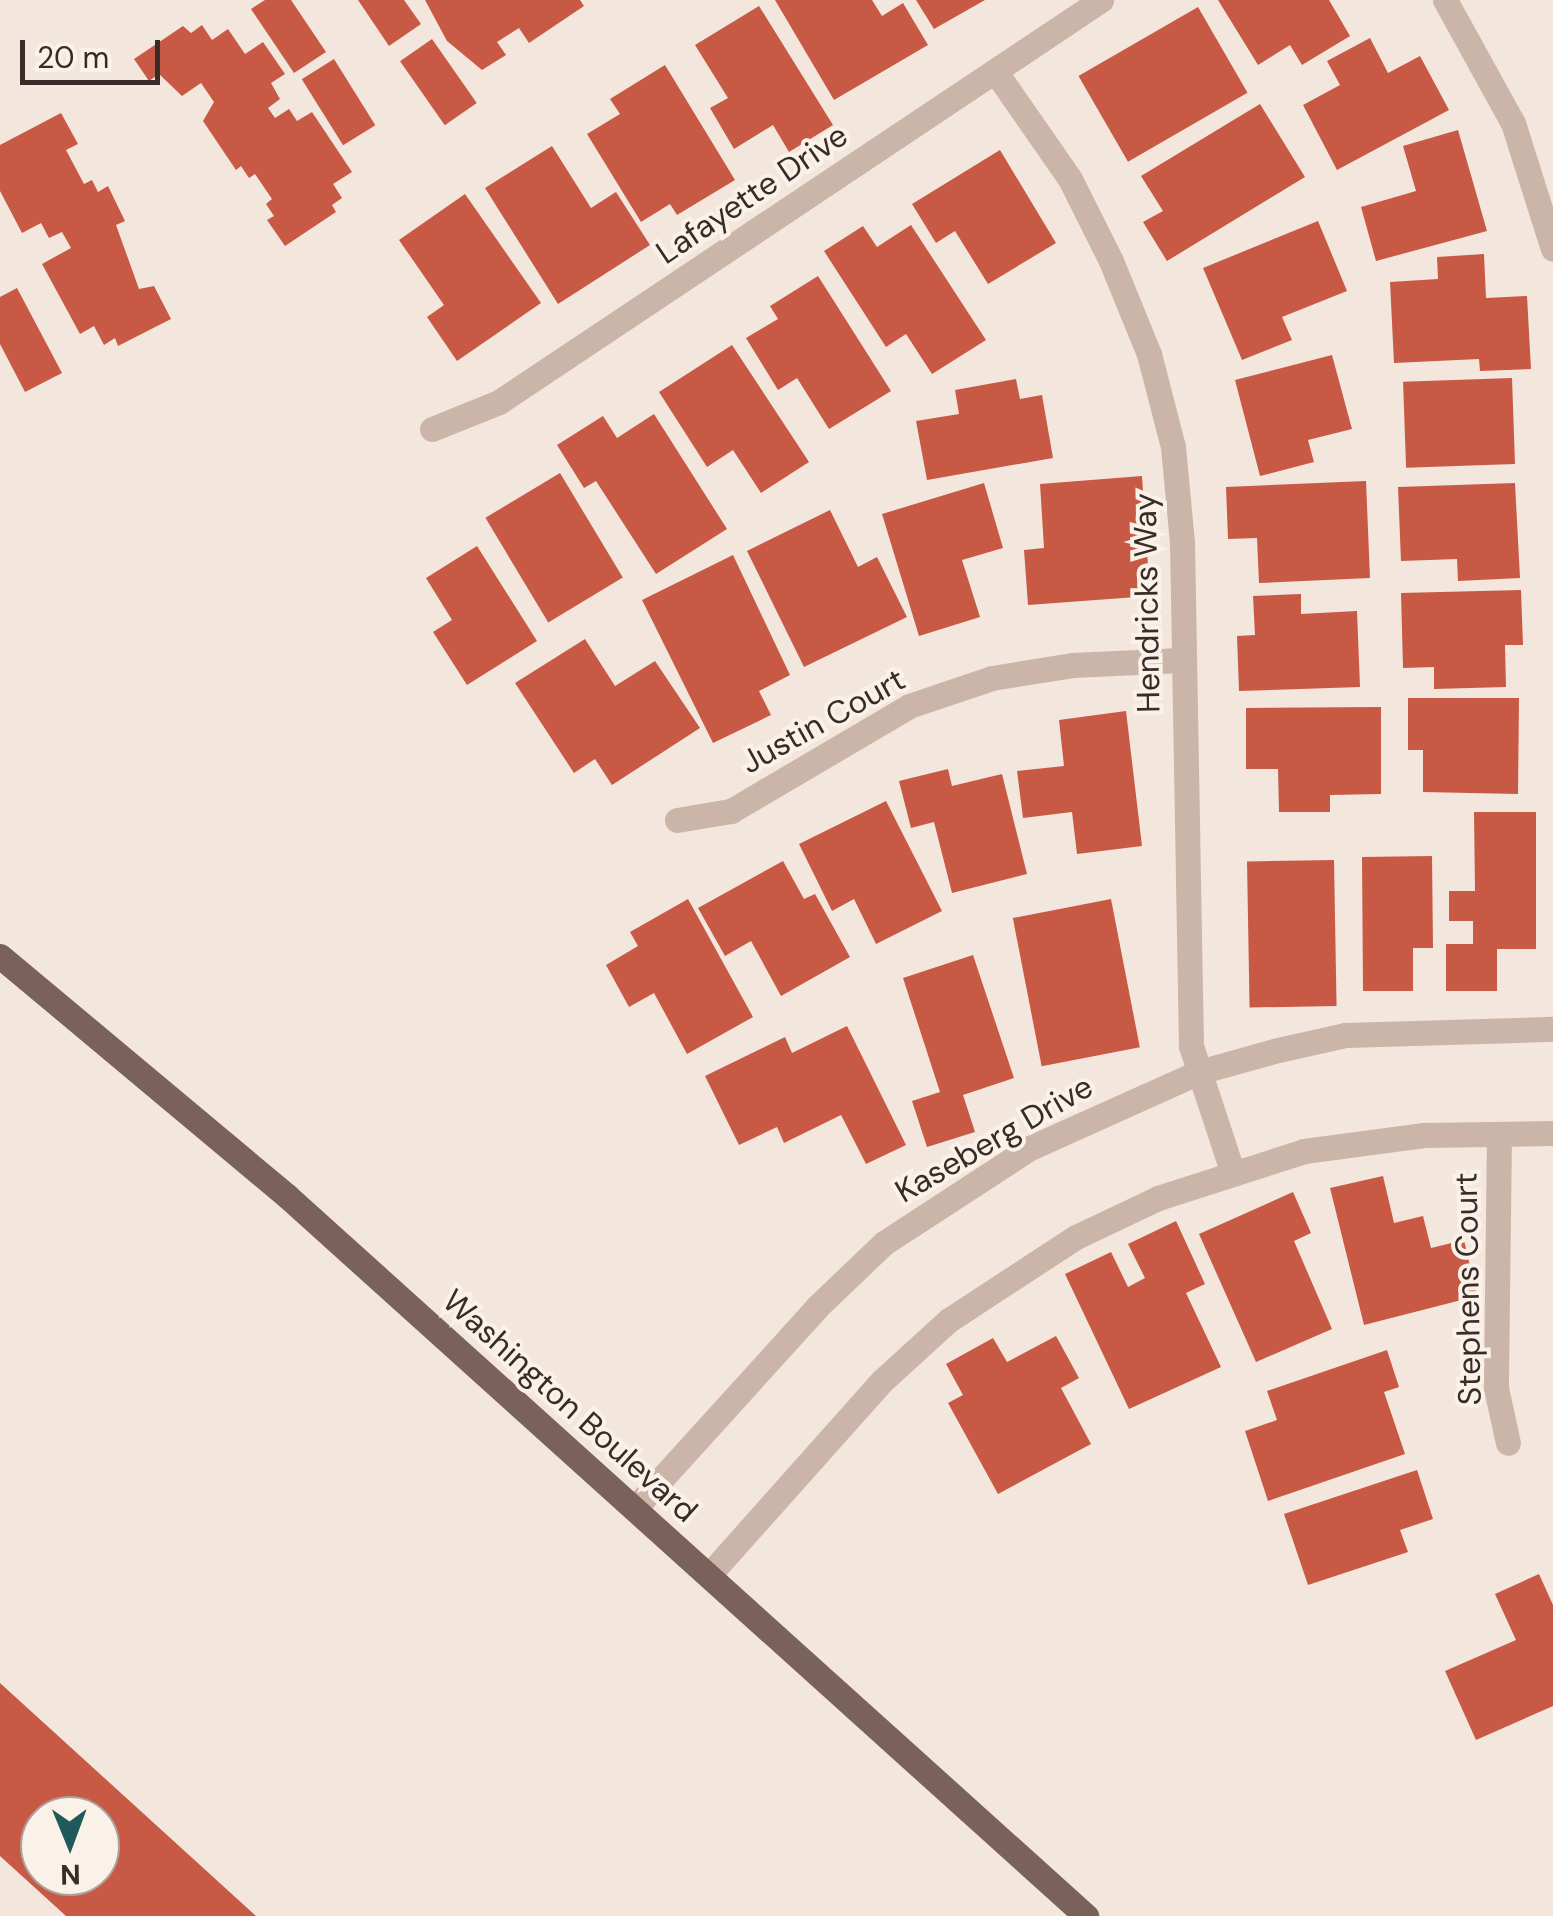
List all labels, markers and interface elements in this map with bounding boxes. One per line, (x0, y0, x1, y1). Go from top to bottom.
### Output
scale bar (25, 20, 165, 82)
text: 20 m (37, 38, 109, 77)
street label: Lafayette Drive (649, 116, 855, 272)
street label: Hendricks Way (1126, 493, 1168, 713)
street label: Justin Court (734, 660, 912, 782)
street label: Kaseberg Drive (889, 1067, 1099, 1211)
street label: Stephens Court (1447, 1172, 1489, 1406)
street label: Washington Boulevard (435, 1282, 705, 1530)
north arrow (20, 1796, 120, 1896)
text: N (60, 1856, 81, 1893)

